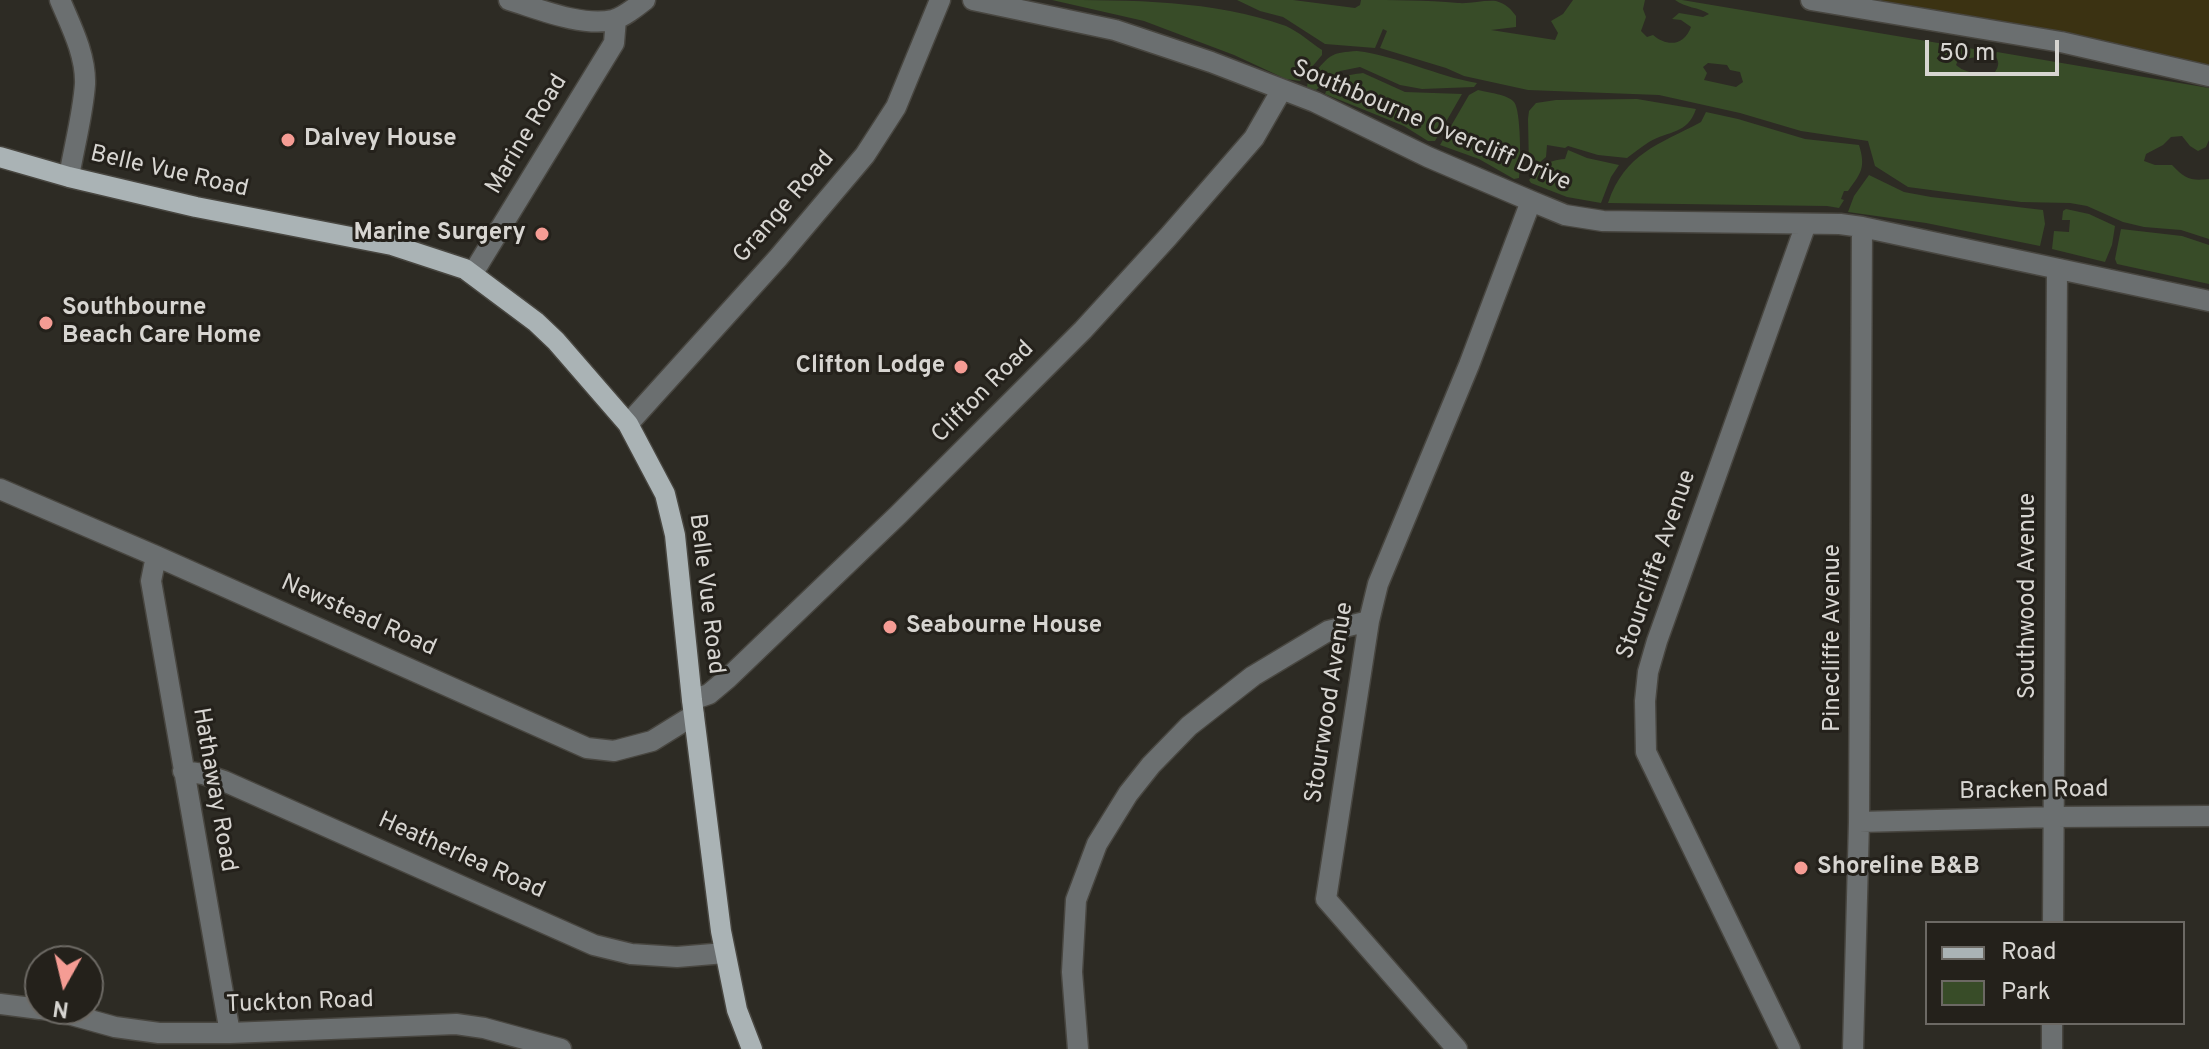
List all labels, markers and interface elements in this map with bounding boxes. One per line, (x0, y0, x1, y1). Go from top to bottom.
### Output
scale bar (1929, 24, 2063, 74)
text: 50 m (1939, 39, 1995, 69)
street label: Southbourne Overcliff Drive (1287, 55, 1575, 199)
street label: Marine Road (481, 70, 575, 200)
place label: Dalvey House (304, 126, 457, 154)
marker: Dalvey House (279, 131, 297, 149)
street label: Belle Vue Road (87, 141, 251, 205)
street label: Grange Road (728, 146, 842, 270)
place label: Marine Surgery (353, 220, 526, 248)
marker: Marine Surgery (533, 225, 551, 243)
place label: Southbourne Beach Care Home (62, 295, 261, 351)
marker: Southbourne Beach Care Home (37, 314, 55, 332)
street label: Clifton Road (927, 336, 1041, 450)
place label: Clifton Lodge (796, 353, 945, 381)
marker: Clifton Lodge (952, 358, 970, 376)
street label: Stourcliffe Avenue (1612, 467, 1704, 663)
street label: Southwood Avenue (2015, 493, 2043, 699)
street label: Belle Vue Road (681, 512, 729, 676)
street label: Pinecliffe Avenue (1820, 544, 1848, 732)
street label: Newstead Road (276, 570, 440, 664)
street label: Stourwood Avenue (1301, 600, 1361, 806)
place label: Seabourne House (906, 613, 1102, 641)
marker: Seabourne House (881, 618, 899, 636)
street label: Hathaway Road (184, 706, 242, 874)
street label: Bracken Road (1959, 776, 2109, 808)
street label: Heatherlea Road (373, 807, 549, 907)
place label: Shoreline B&B (1817, 854, 1980, 882)
marker: Shoreline B&B (1792, 859, 1810, 877)
legend (1925, 921, 2185, 1025)
text: Road (2001, 938, 2057, 968)
north arrow (24, 945, 104, 1025)
text: Park (2001, 978, 2051, 1008)
street label: Tuckton Road (226, 987, 374, 1021)
text: N (51, 993, 71, 1022)

